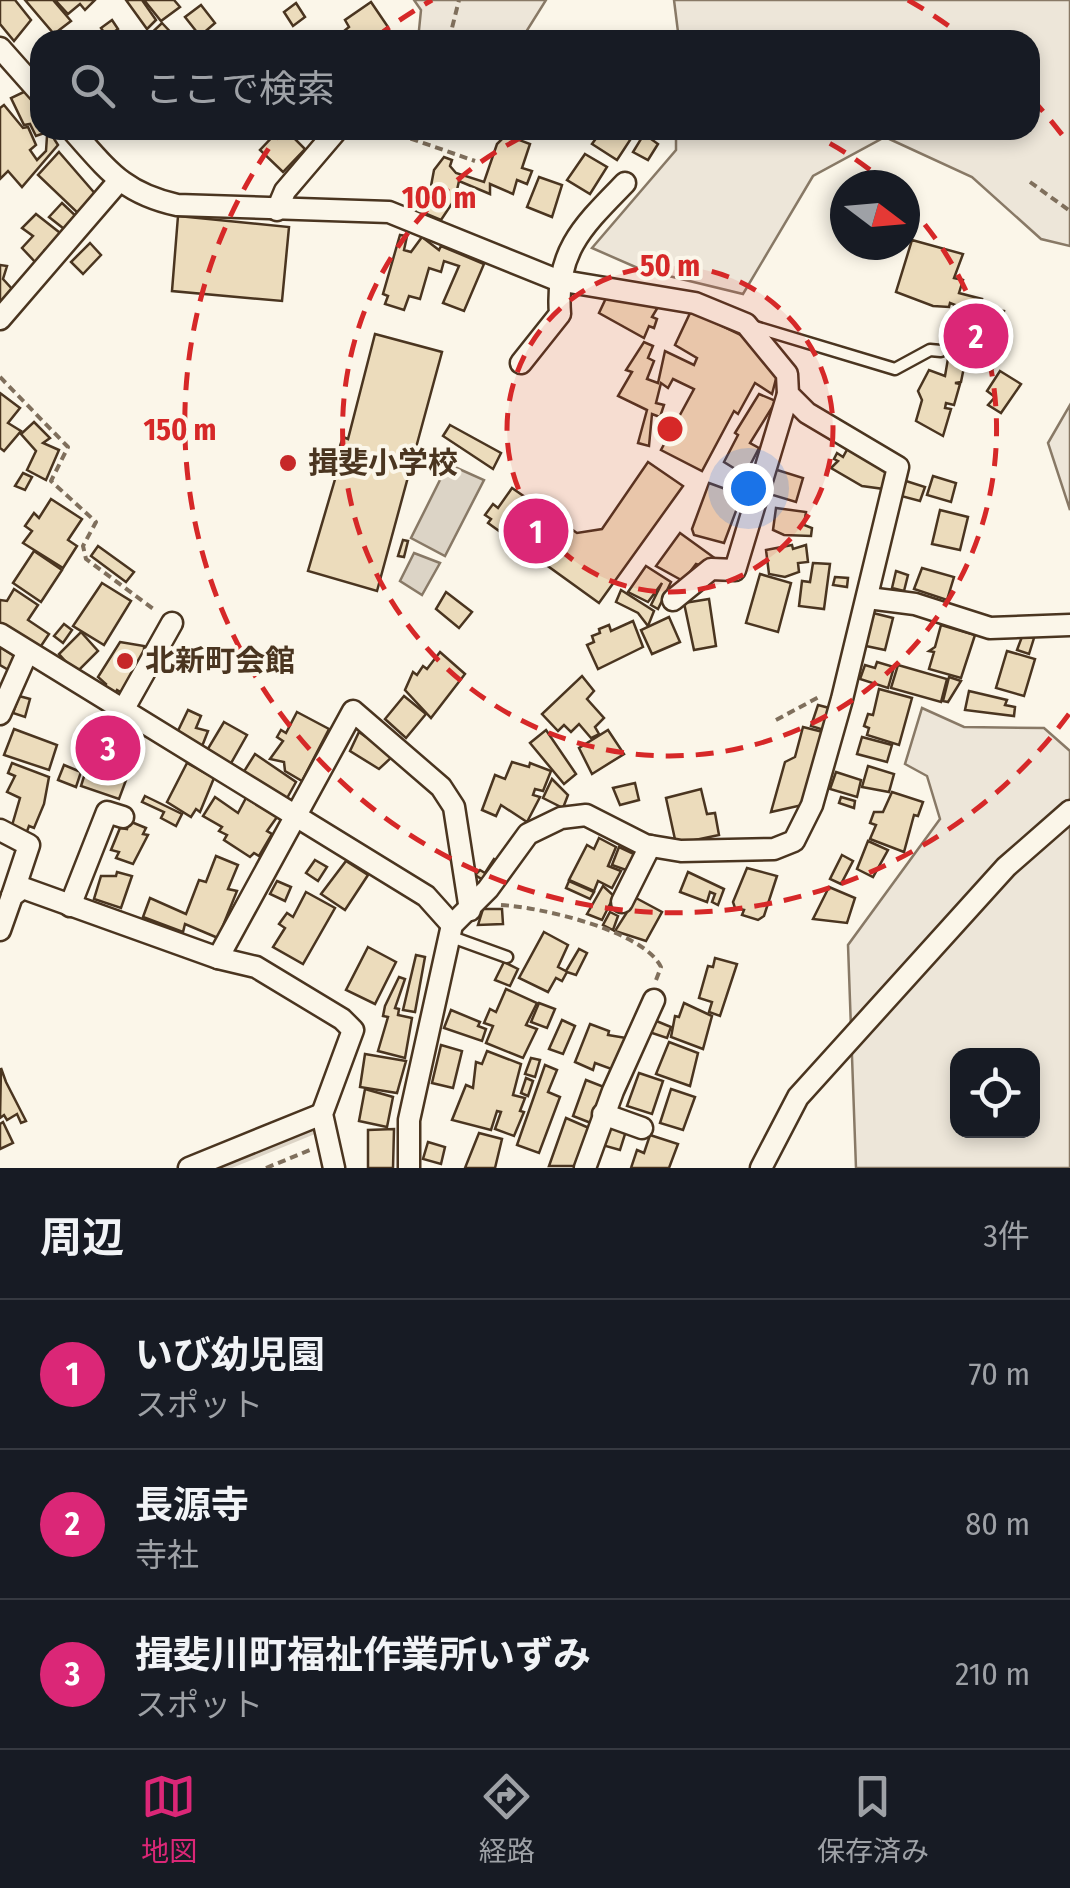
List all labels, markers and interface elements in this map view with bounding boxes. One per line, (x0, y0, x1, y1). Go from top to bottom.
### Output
search box (30, 30, 1040, 140)
icon: search (65, 58, 120, 113)
text: ここで検索 (145, 66, 335, 112)
north arrow (830, 170, 920, 260)
text: 100 m (402, 180, 476, 216)
text: 50 m (640, 248, 700, 284)
pin: 2 (944, 298, 1008, 374)
centre of rings (652, 411, 688, 447)
text: 150 m (144, 412, 216, 448)
place label: 揖斐小学校 (308, 445, 458, 481)
marker: 揖斐小学校 (277, 452, 299, 474)
your location (723, 463, 774, 514)
pin: 1 (504, 494, 568, 568)
place label: 北新町会館 (145, 643, 295, 679)
marker: 北新町会館 (114, 650, 136, 672)
pin: 3 (76, 710, 140, 786)
map controls (950, 1048, 1040, 1138)
button: locate (950, 1048, 1040, 1138)
text: 周辺 (40, 1213, 124, 1263)
text: 3件 (984, 1217, 1030, 1255)
text: いび幼児園 (135, 1332, 325, 1378)
text: 1 (66, 1355, 79, 1393)
text: 70 m (969, 1355, 1030, 1393)
text: スポット (135, 1386, 263, 1424)
text: 長源寺 (135, 1482, 249, 1528)
text: 2 (65, 1505, 80, 1543)
text: 80 m (965, 1505, 1030, 1543)
text: 寺社 (135, 1536, 199, 1574)
text: 揖斐川町福祉作業所いずみ (135, 1632, 591, 1678)
text: 3 (65, 1655, 80, 1693)
text: 210 m (955, 1655, 1030, 1693)
text: スポット (135, 1686, 263, 1724)
tab: 地図 (141, 1769, 197, 1869)
tab: 経路 (479, 1769, 535, 1869)
tab: 保存済み (817, 1769, 929, 1869)

